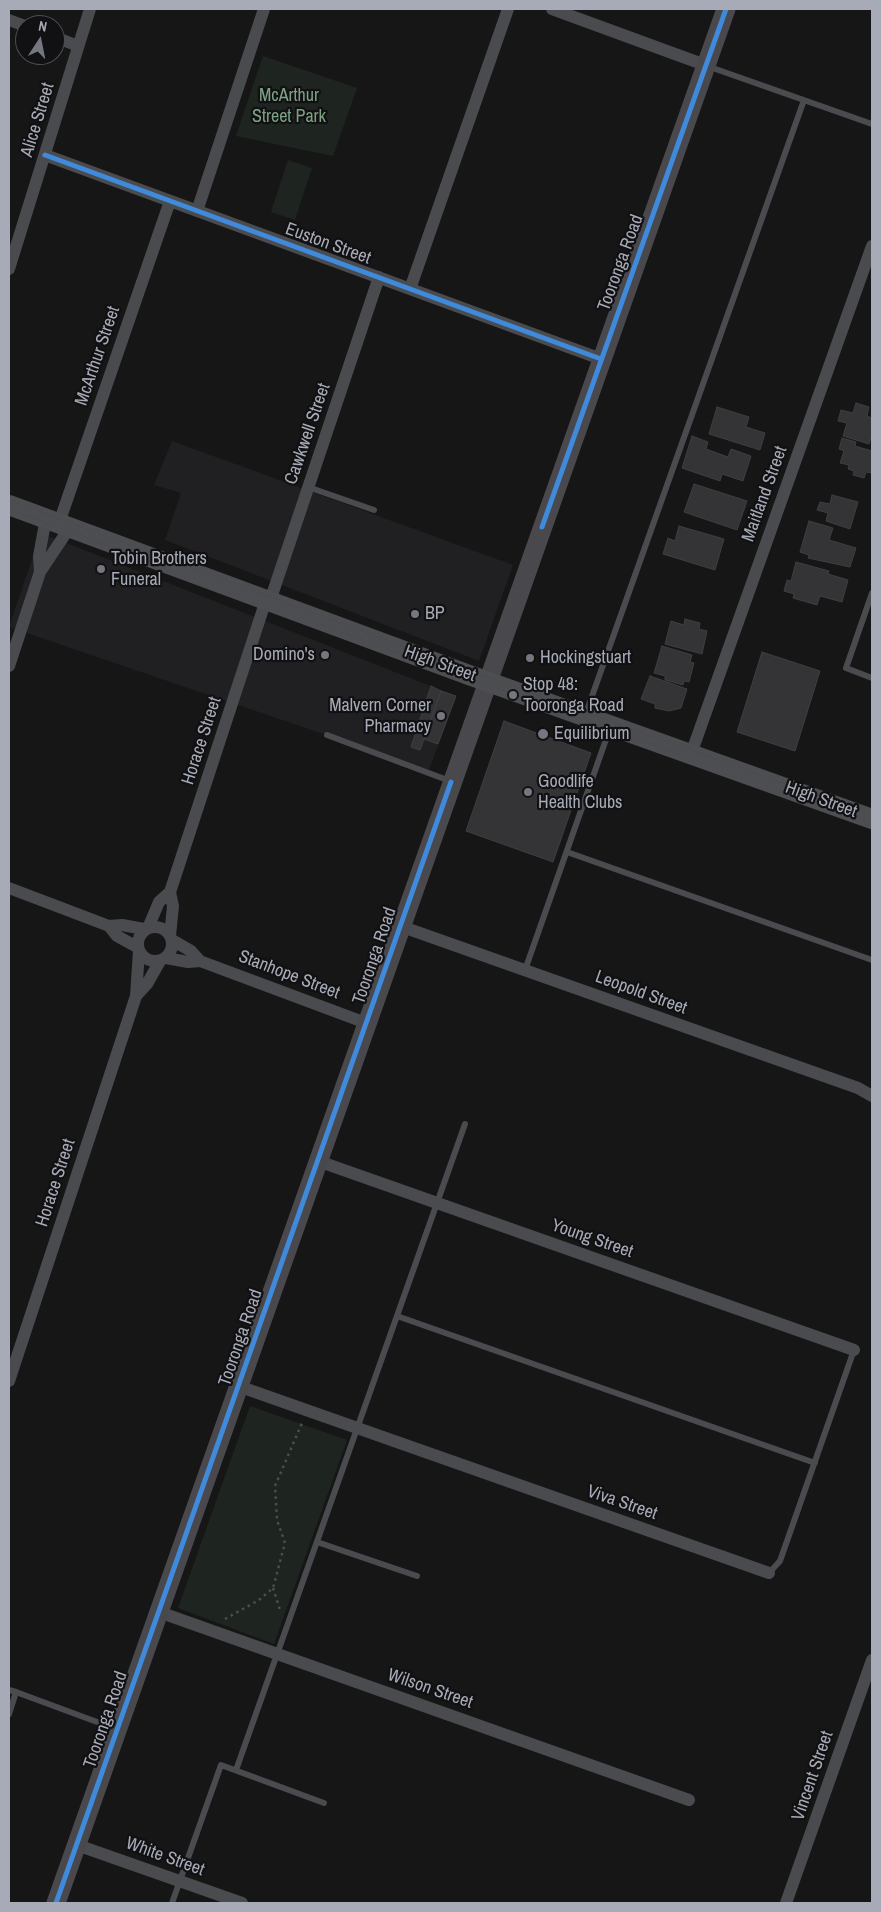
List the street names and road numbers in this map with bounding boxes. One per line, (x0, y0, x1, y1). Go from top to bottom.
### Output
street label: Alice Street (17, 80, 59, 160)
street label: Tooronga Road (594, 212, 648, 314)
street label: Euston Street (282, 219, 374, 269)
street label: McArthur Street (71, 304, 125, 408)
street label: Cawkwell Street (281, 380, 335, 488)
street label: Maitland Street (738, 443, 792, 545)
street label: High Street (401, 641, 479, 687)
street label: Horace Street (178, 694, 226, 788)
street label: High Street (782, 777, 860, 823)
street label: Tooronga Road (348, 905, 402, 1007)
street label: Stanhope Street (235, 946, 343, 1004)
street label: Leopold Street (592, 966, 690, 1020)
street label: Horace Street (32, 1136, 80, 1230)
street label: Young Street (548, 1215, 636, 1263)
street label: Tooronga Road (214, 1287, 268, 1389)
street label: Viva Street (584, 1481, 660, 1525)
street label: Wilson Street (385, 1664, 475, 1714)
street label: Tooronga Road (79, 1669, 133, 1771)
street label: Vincent Street (788, 1728, 838, 1824)
street label: White Street (123, 1833, 207, 1881)

